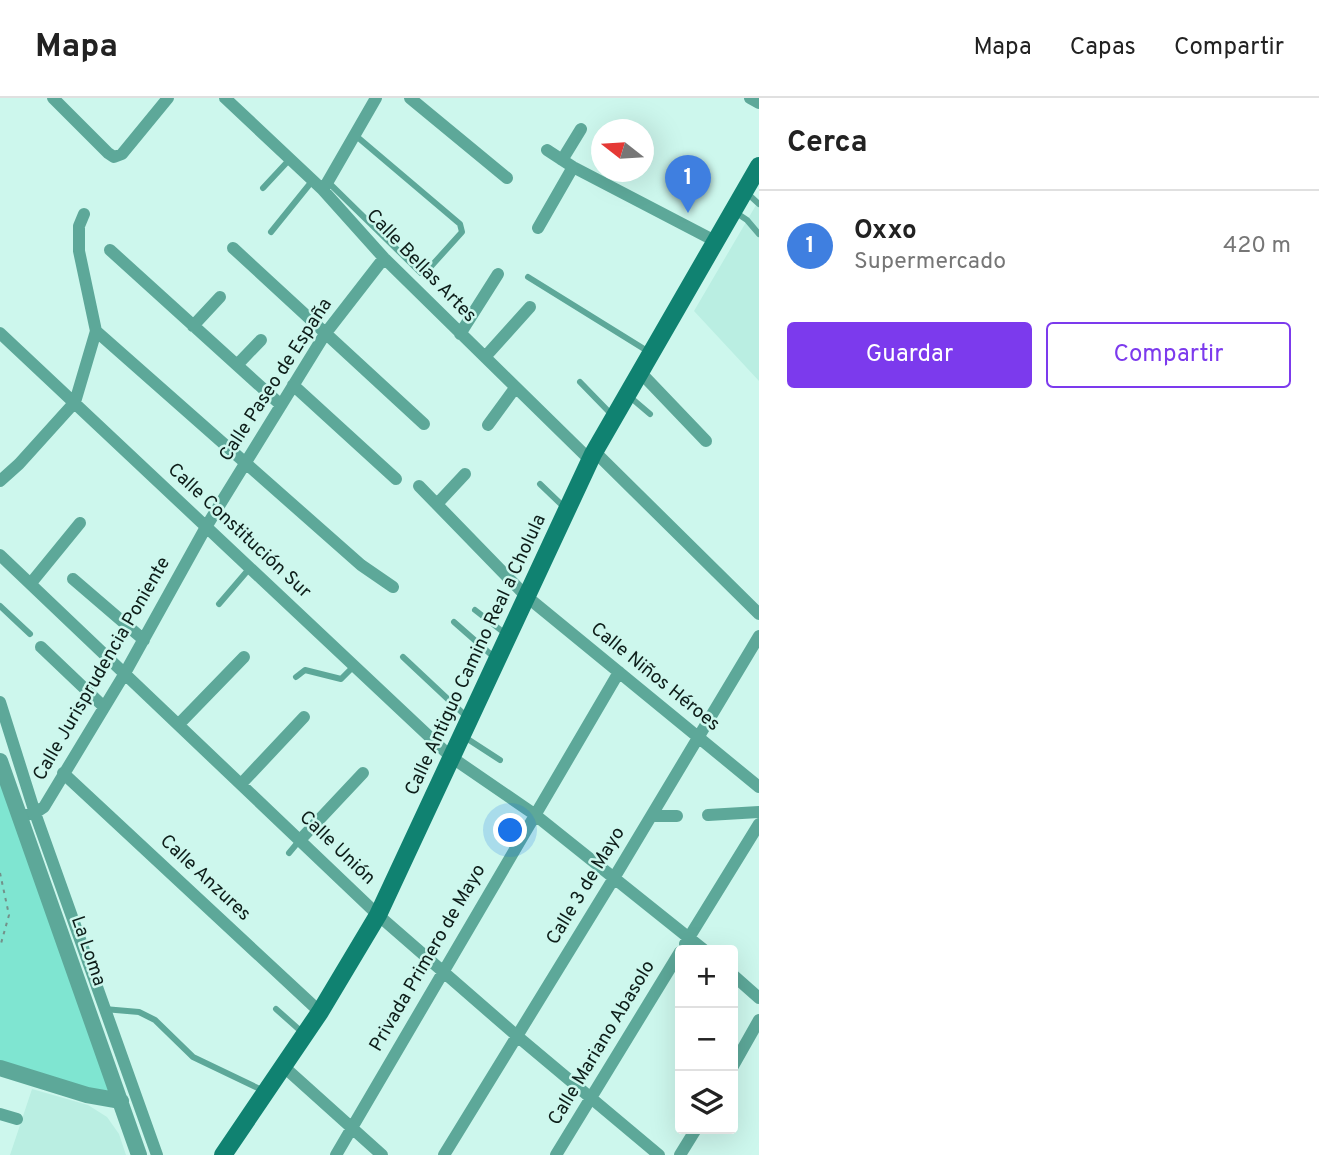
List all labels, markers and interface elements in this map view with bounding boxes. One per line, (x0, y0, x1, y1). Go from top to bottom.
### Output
text: Mapa (35, 27, 118, 69)
text: Mapa (974, 33, 1032, 63)
text: Capas (1070, 33, 1136, 63)
text: Compartir (1174, 33, 1284, 63)
north arrow (591, 119, 654, 182)
text: Cerca (787, 125, 867, 162)
pin: 1 (665, 155, 711, 213)
street label: Calle Bellas Artes (361, 204, 481, 328)
text: Oxxo (854, 215, 917, 248)
text: 1 (805, 232, 815, 261)
text: 420 m (1223, 232, 1291, 261)
text: Supermercado (854, 248, 1006, 277)
street label: Calle Paseo de España (214, 294, 338, 466)
button: Guardar (787, 322, 1032, 388)
button: Compartir (1046, 322, 1291, 388)
street label: Calle Constitución Sur (162, 458, 316, 604)
street label: Calle Antiguo Camino Real a Cholula (400, 510, 552, 800)
street label: Calle Jurisprudencia Poniente (28, 553, 176, 785)
street label: Calle Niños Héroes (585, 617, 725, 737)
street label: Calle Unión (294, 806, 380, 890)
your location (493, 813, 527, 847)
street label: Calle 3 de Mayo (541, 823, 631, 949)
street label: Calle Anzures (154, 830, 256, 926)
street label: Privada Primero de Mayo (365, 860, 491, 1056)
street label: La Loma (65, 913, 111, 989)
map controls (675, 945, 738, 1134)
button: + (675, 945, 738, 1008)
street label: Calle Mariano Abasolo (543, 956, 661, 1130)
button: − (675, 1008, 738, 1071)
button: layers (675, 1071, 738, 1134)

